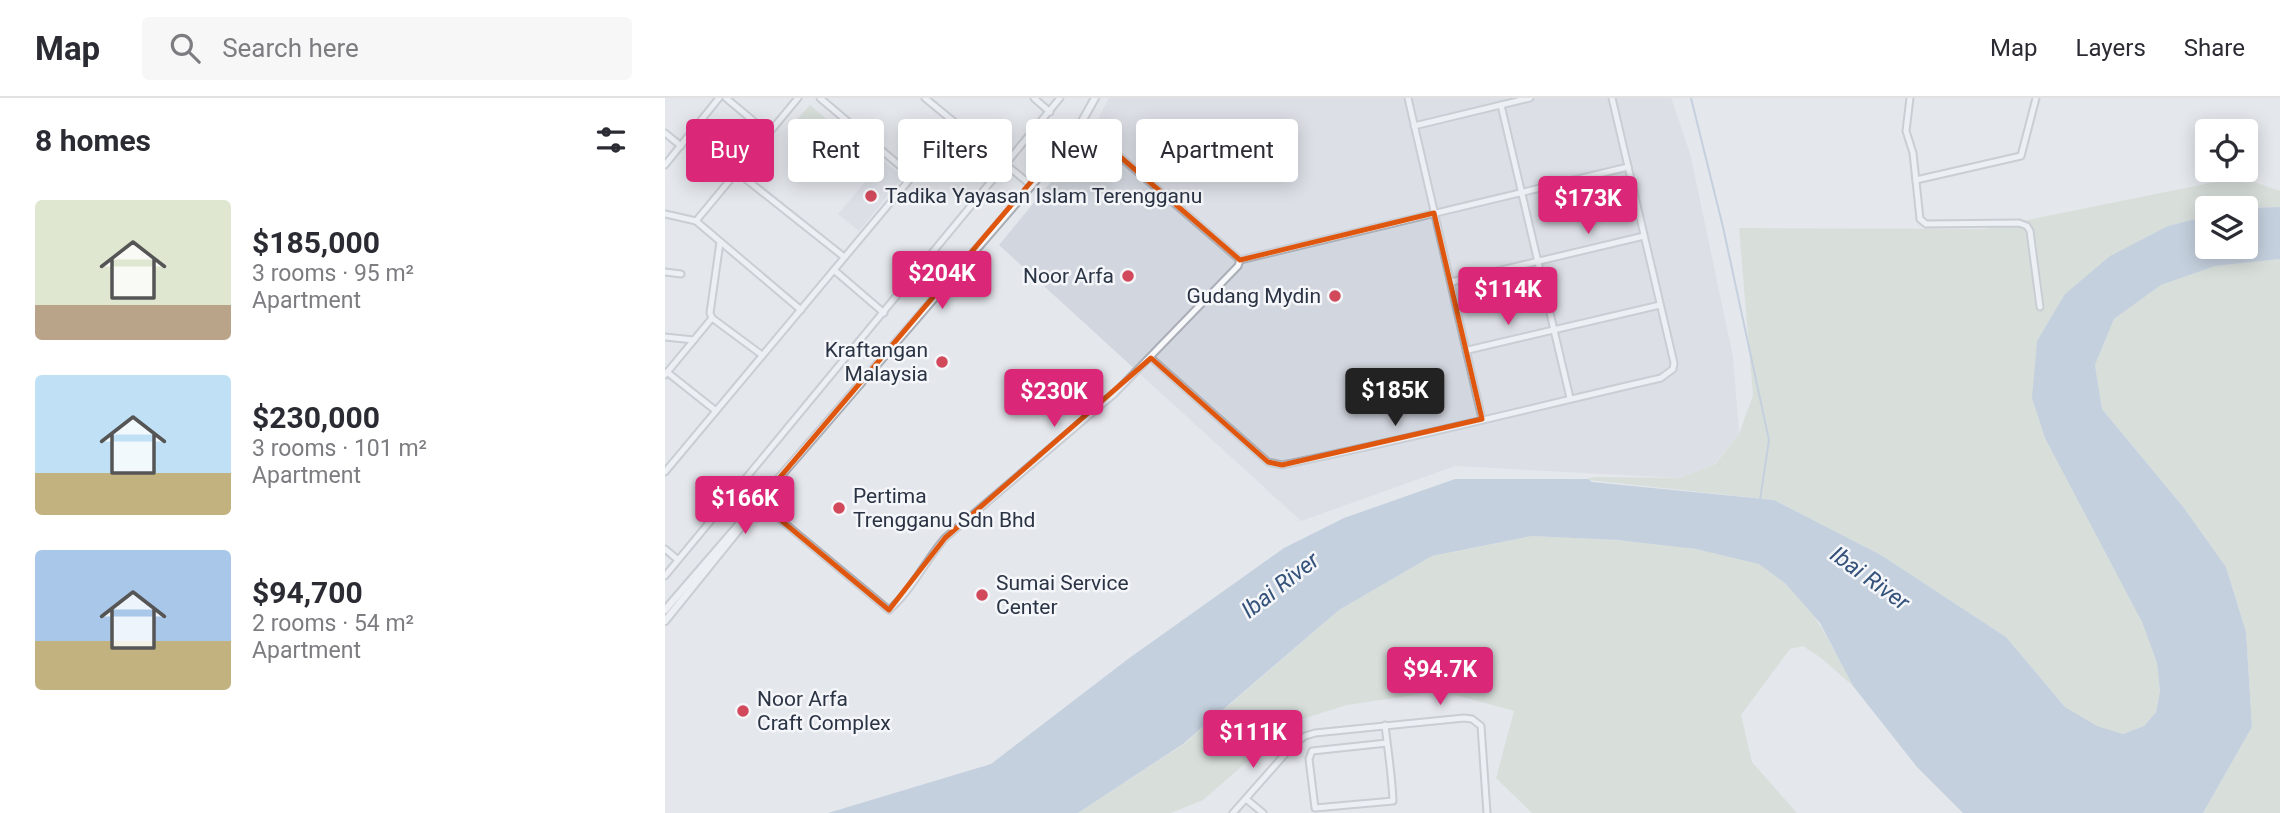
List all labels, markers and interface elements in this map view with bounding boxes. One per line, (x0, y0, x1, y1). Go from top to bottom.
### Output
search box (142, 17, 632, 80)
text: Map (35, 29, 100, 68)
icon: search (166, 29, 204, 67)
text: Search here (222, 33, 359, 63)
text: Map (1990, 34, 2038, 62)
text: Layers (2076, 34, 2146, 62)
text: Share (2184, 34, 2245, 62)
chip: Buy (686, 119, 774, 182)
chip: Rent (788, 119, 884, 182)
chip: Filters (898, 119, 1012, 182)
chip: New (1026, 119, 1122, 182)
chip: Apartment (1136, 119, 1298, 182)
map controls (2195, 119, 2258, 259)
button: locate (2195, 119, 2258, 182)
icon: filters (592, 121, 630, 159)
text: 8 homes (35, 123, 151, 158)
pin: $173K (1539, 176, 1637, 236)
place label: Tadika Yayasan Islam Terengganu (885, 184, 1202, 208)
text: $173K (1554, 185, 1622, 212)
marker: Tadika Yayasan Islam Terengganu (863, 188, 879, 204)
button: layers (2195, 196, 2258, 259)
text: $185,000 (252, 225, 380, 260)
icon: home (91, 228, 175, 312)
pin: $204K (893, 252, 991, 311)
text: 3 rooms · 95 m² (252, 260, 414, 287)
text: $204K (908, 260, 976, 287)
place label: Noor Arfa (1023, 264, 1114, 288)
marker: Noor Arfa (1120, 268, 1136, 284)
pin: $114K (1459, 268, 1557, 327)
text: $114K (1474, 276, 1542, 303)
place label: Gudang Mydin (1187, 284, 1321, 308)
text: Apartment (252, 287, 361, 314)
marker: Gudang Mydin (1327, 288, 1343, 304)
place label: Kraftangan Malaysia (825, 338, 928, 386)
marker: Kraftangan Malaysia (934, 354, 950, 370)
pin: $185K (1346, 368, 1444, 428)
pin: $230K (1005, 370, 1103, 429)
text: $185K (1361, 377, 1429, 404)
text: $230K (1020, 378, 1088, 405)
text: $230,000 (252, 400, 380, 435)
icon: home (91, 403, 175, 487)
text: 3 rooms · 101 m² (252, 435, 427, 462)
text: Apartment (252, 462, 361, 489)
pin: $166K (696, 476, 794, 536)
place label: Pertima Trengganu Sdn Bhd (853, 484, 1035, 532)
text: $166K (711, 485, 779, 512)
marker: Pertima Trengganu Sdn Bhd (831, 500, 847, 516)
water label: Ibai River (1825, 541, 1916, 617)
water label: Ibai River (1236, 546, 1326, 624)
place label: Sumai Service Center (996, 571, 1129, 619)
text: $94,700 (252, 575, 363, 610)
icon: home (91, 578, 175, 662)
marker: Sumai Service Center (974, 587, 990, 603)
text: 2 rooms · 54 m² (252, 610, 414, 637)
text: Apartment (252, 637, 361, 664)
pin: $94.7K (1383, 648, 1497, 707)
text: $94.7K (1403, 656, 1477, 683)
place label: Noor Arfa Craft Complex (757, 687, 891, 735)
marker: Noor Arfa Craft Complex (735, 703, 751, 719)
pin: $111K (1204, 710, 1302, 770)
text: $111K (1219, 719, 1287, 746)

